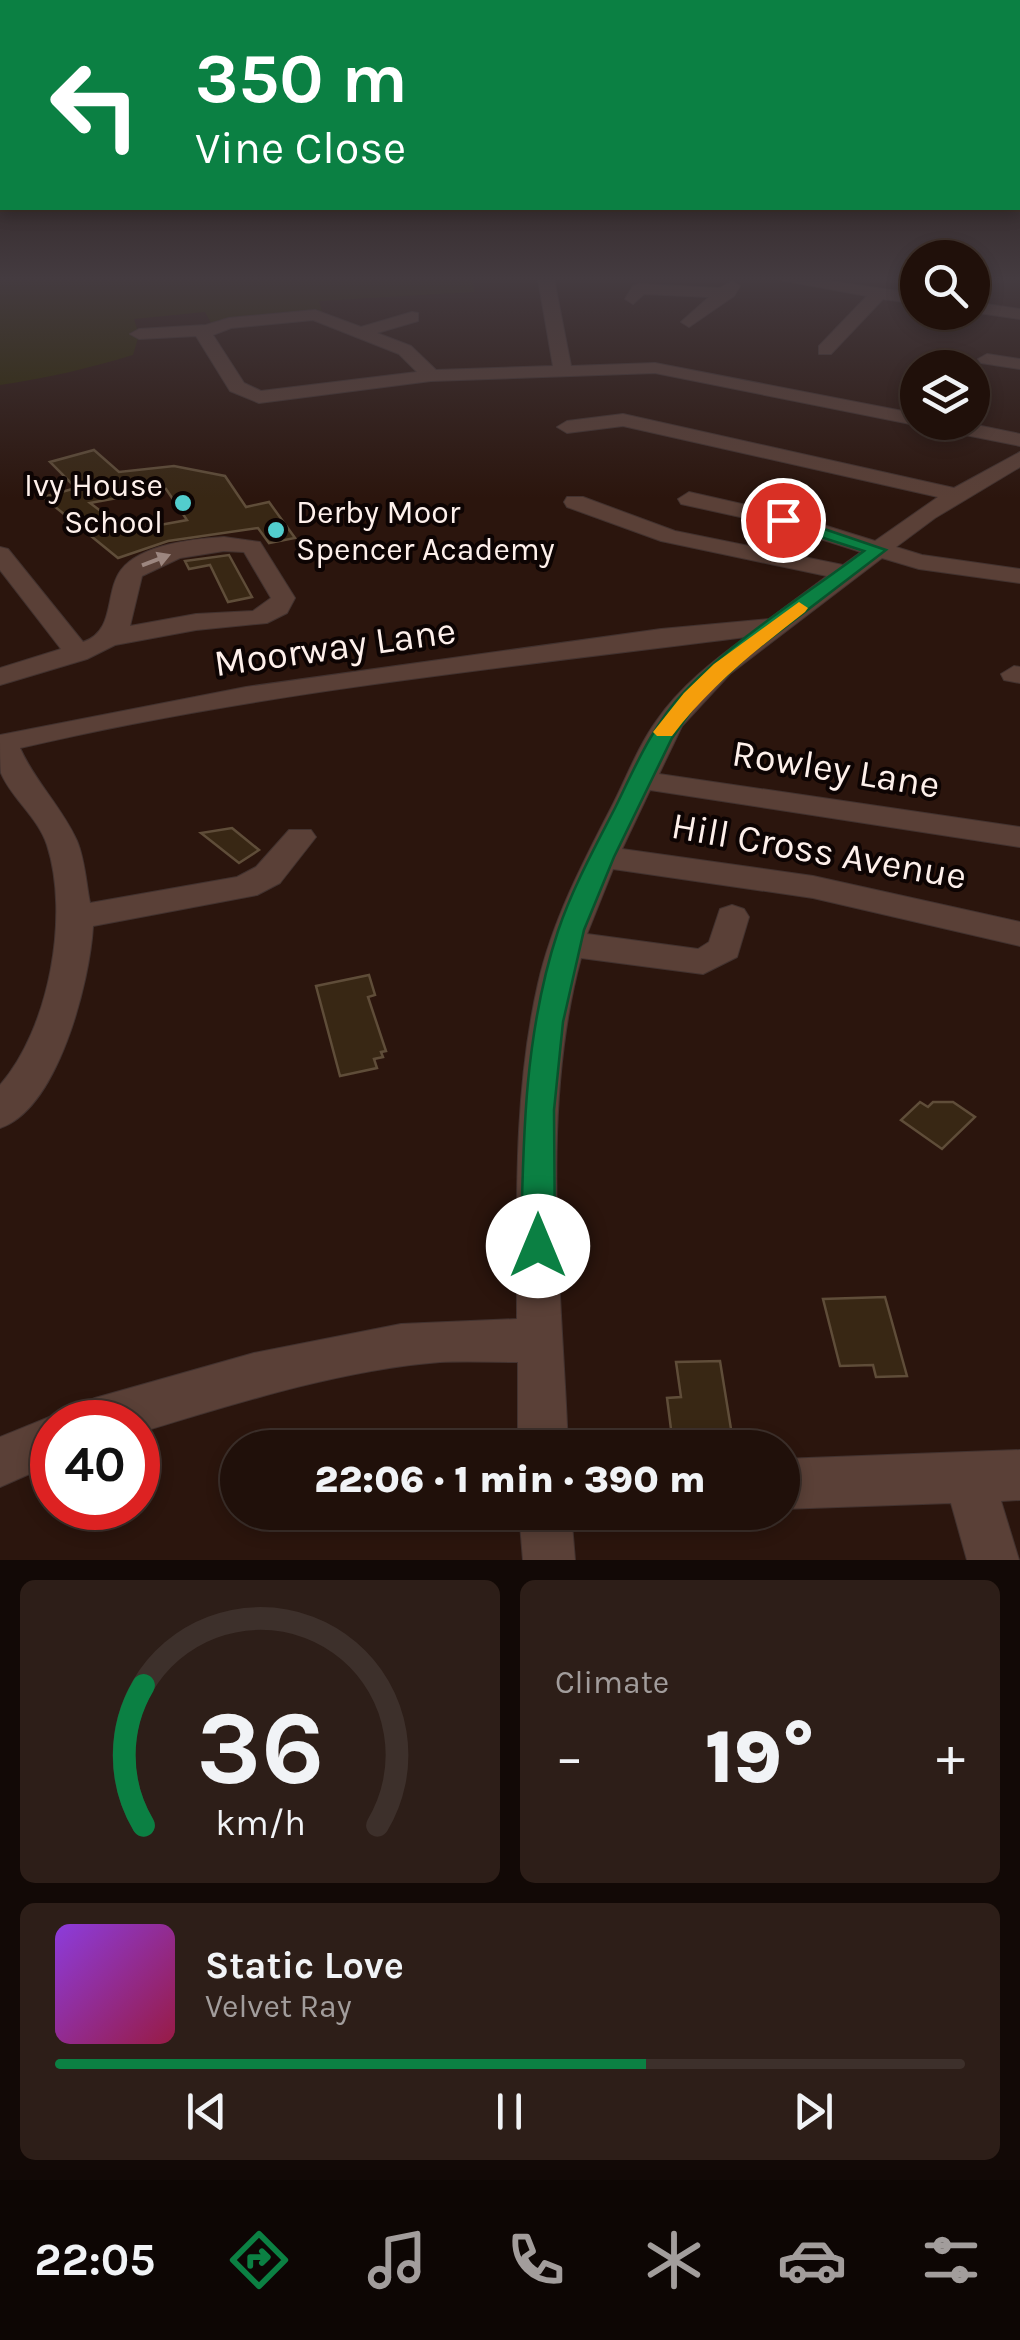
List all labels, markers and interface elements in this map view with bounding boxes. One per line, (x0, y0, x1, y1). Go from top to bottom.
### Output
text: 350 m (195, 38, 408, 120)
icon: left (30, 40, 160, 170)
text: Vine Close (195, 122, 406, 174)
map controls (900, 240, 990, 440)
button: search (900, 240, 990, 330)
button: layers (900, 350, 990, 440)
place label: Ivy House School (24, 467, 163, 541)
pin (741, 478, 826, 563)
marker: Ivy House School (172, 492, 194, 514)
icon: arrive (756, 493, 811, 548)
place label: Derby Moor Spencer Academy (296, 494, 555, 568)
marker: Derby Moor Spencer Academy (265, 519, 287, 541)
one-way arrow (141, 551, 171, 567)
street label: Moorway Lane (211, 608, 459, 686)
street label: Rowley Lane (729, 730, 943, 808)
street label: Hill Cross Avenue (668, 803, 970, 899)
position arrow (486, 1194, 590, 1298)
speed limit sign: 40 (30, 1400, 160, 1530)
text: 22:06 · 1 min · 390 m (314, 1457, 706, 1502)
text: Climate (555, 1664, 669, 1701)
text: 36 (196, 1688, 324, 1809)
text: 19° (705, 1713, 815, 1801)
text: − (555, 1725, 584, 1789)
text: + (936, 1725, 965, 1789)
text: km/h (215, 1802, 305, 1844)
text: Static Love (205, 1943, 404, 1988)
text: Velvet Ray (205, 1988, 352, 2025)
icon: previous (179, 2084, 234, 2139)
icon: pause (482, 2084, 537, 2139)
icon: next (786, 2084, 841, 2139)
icon: directions (224, 2225, 294, 2295)
icon: music (362, 2225, 432, 2295)
icon: phone (501, 2225, 571, 2295)
icon: climate (639, 2225, 709, 2295)
icon: car (777, 2225, 847, 2295)
icon: filters (916, 2225, 986, 2295)
text: 22:05 (34, 2234, 155, 2286)

